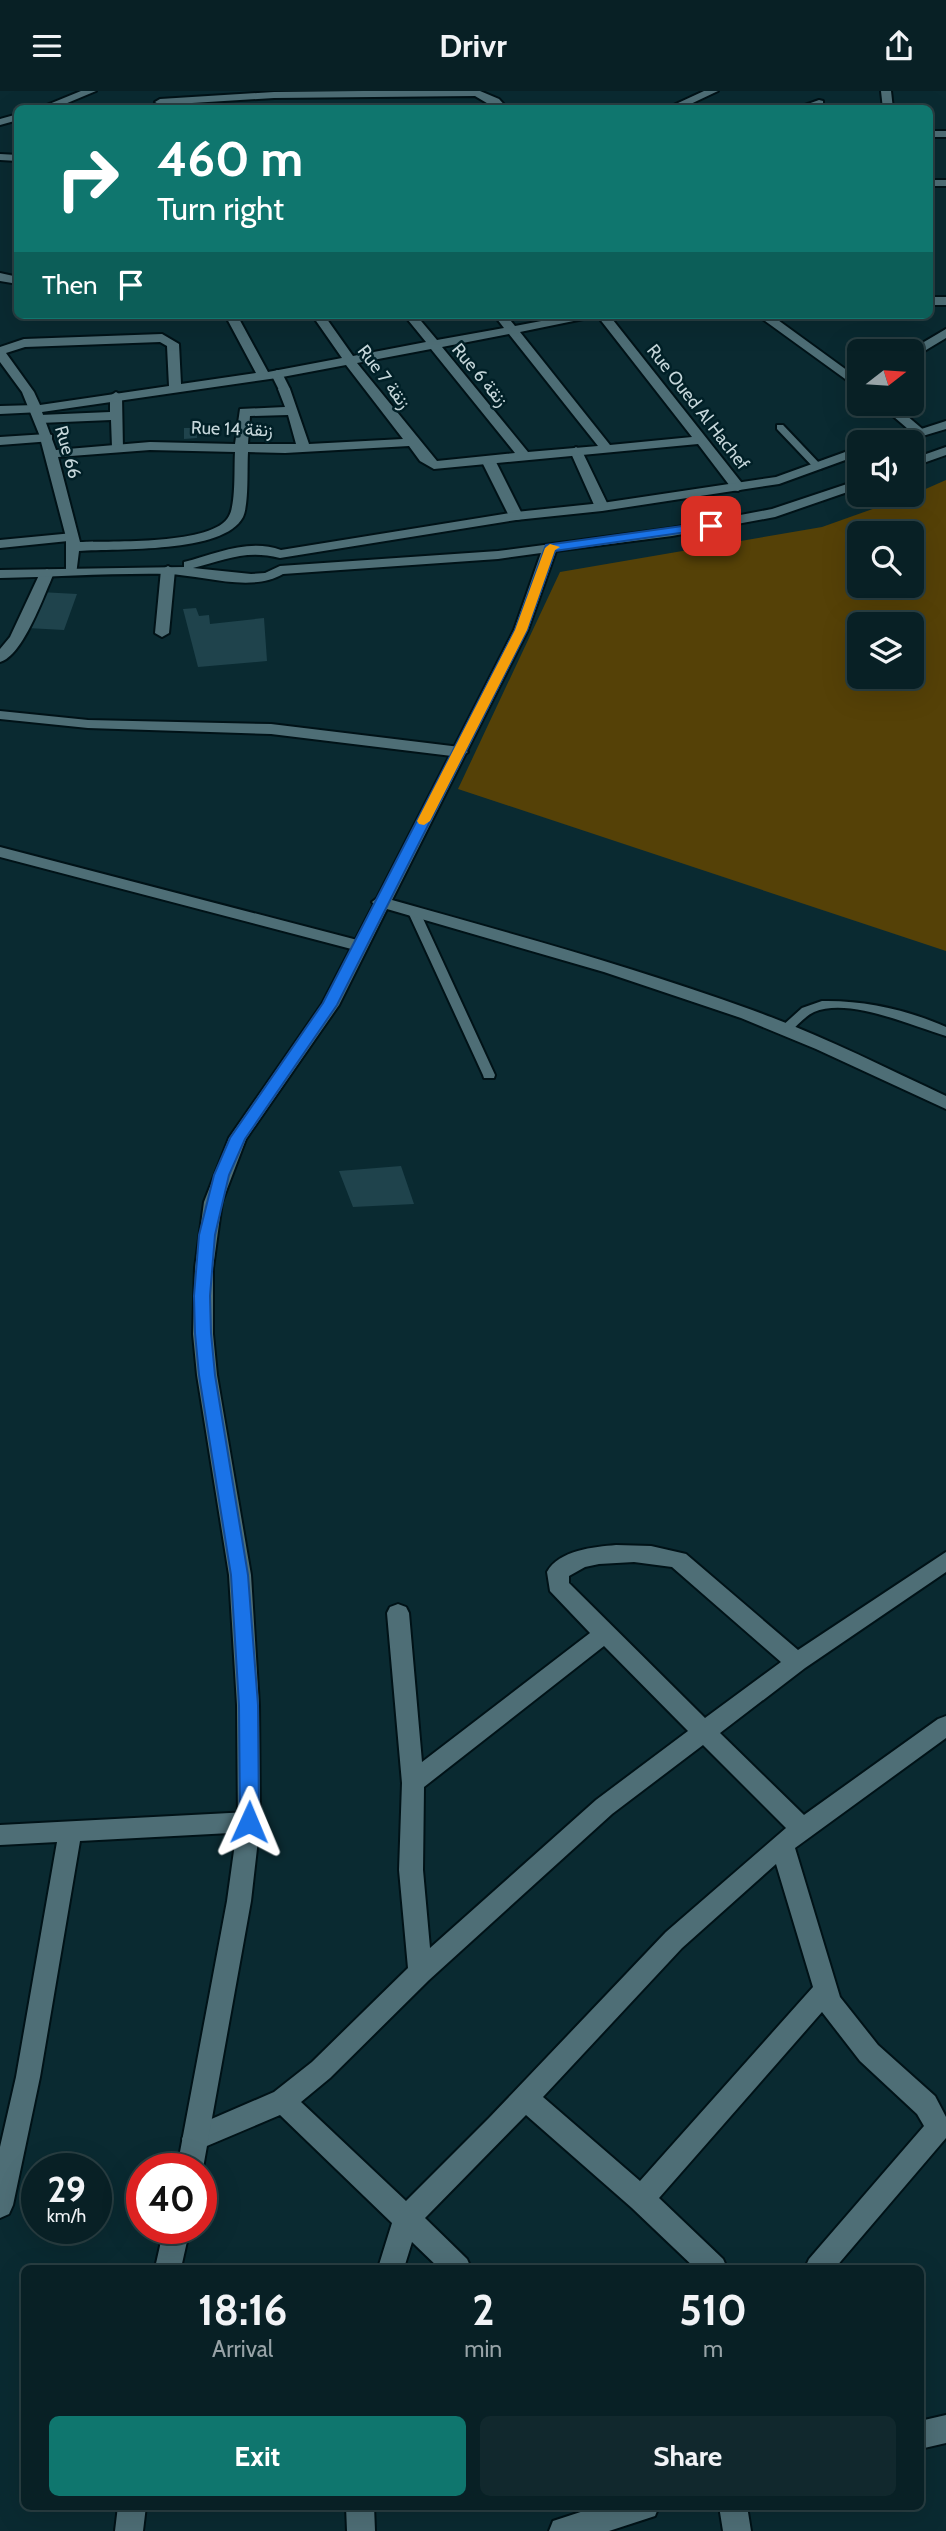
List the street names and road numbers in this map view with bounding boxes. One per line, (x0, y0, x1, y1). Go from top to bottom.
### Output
street label: Rue 6 زنقة (447, 339, 513, 411)
street label: Rue Oued Al Hachef (642, 340, 754, 474)
street label: Rue 7 زنقة (353, 341, 415, 413)
street label: Rue 14 زنقة (191, 417, 273, 441)
street label: Rue 66 (50, 423, 86, 481)

